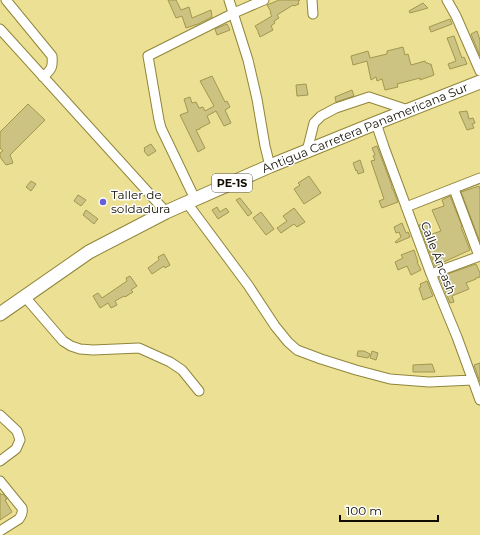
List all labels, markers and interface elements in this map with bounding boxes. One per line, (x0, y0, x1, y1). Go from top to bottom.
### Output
street label: Antigua Carretera Panamericana Sur (260, 79, 470, 176)
road number: PE-1S (212, 174, 252, 192)
place label: Taller de soldadura (111, 187, 170, 216)
marker: Taller de soldadura (98, 197, 108, 207)
street label: Calle Áncash (418, 219, 459, 296)
scale bar (340, 497, 438, 523)
text: 100 m (346, 503, 382, 518)

